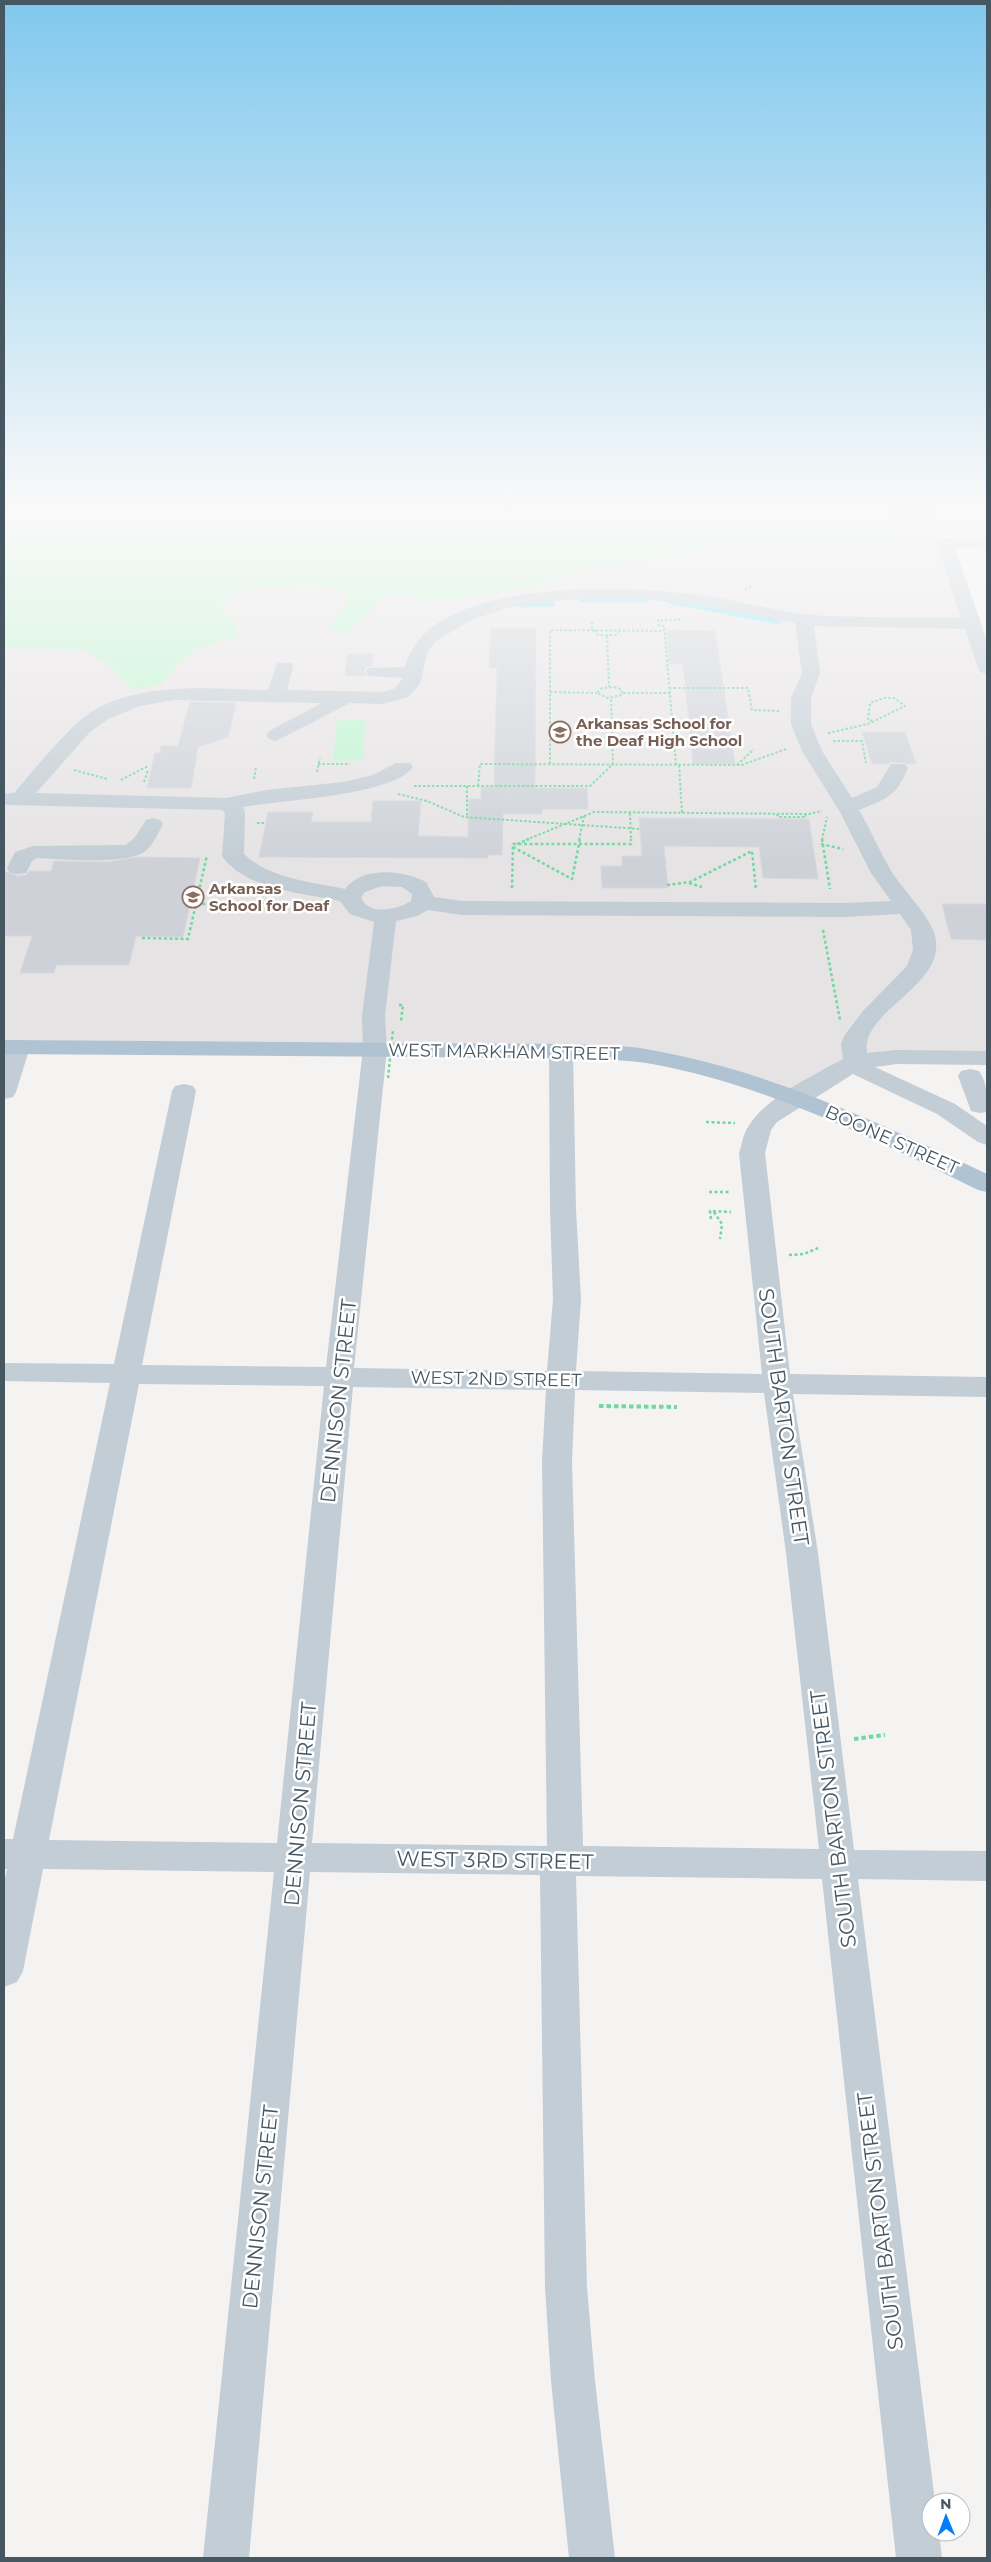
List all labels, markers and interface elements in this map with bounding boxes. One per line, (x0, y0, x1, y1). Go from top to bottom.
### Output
place label: Arkansas School for the Deaf High School (575, 714, 742, 750)
school or university icon: Arkansas School for the Deaf High School (548, 720, 572, 744)
place label: Arkansas School for Deaf (208, 879, 330, 915)
school or university icon: Arkansas School for Deaf (181, 885, 205, 909)
street label: WEST MARKHAM STREET (388, 1039, 621, 1065)
street label: BOONE STREET (822, 1101, 963, 1180)
street label: SOUTH BARTON STREET (754, 1287, 814, 1547)
street label: DENNISON STREET (315, 1298, 361, 1504)
street label: WEST 2ND STREET (410, 1367, 582, 1392)
street label: SOUTH BARTON STREET (805, 1689, 861, 1949)
street label: DENNISON STREET (279, 1701, 321, 1907)
street label: WEST 3RD STREET (396, 1846, 594, 1874)
street label: SOUTH BARTON STREET (852, 2091, 908, 2351)
street label: DENNISON STREET (237, 2104, 283, 2310)
north arrow (921, 2492, 971, 2542)
text: N (940, 2495, 952, 2513)

